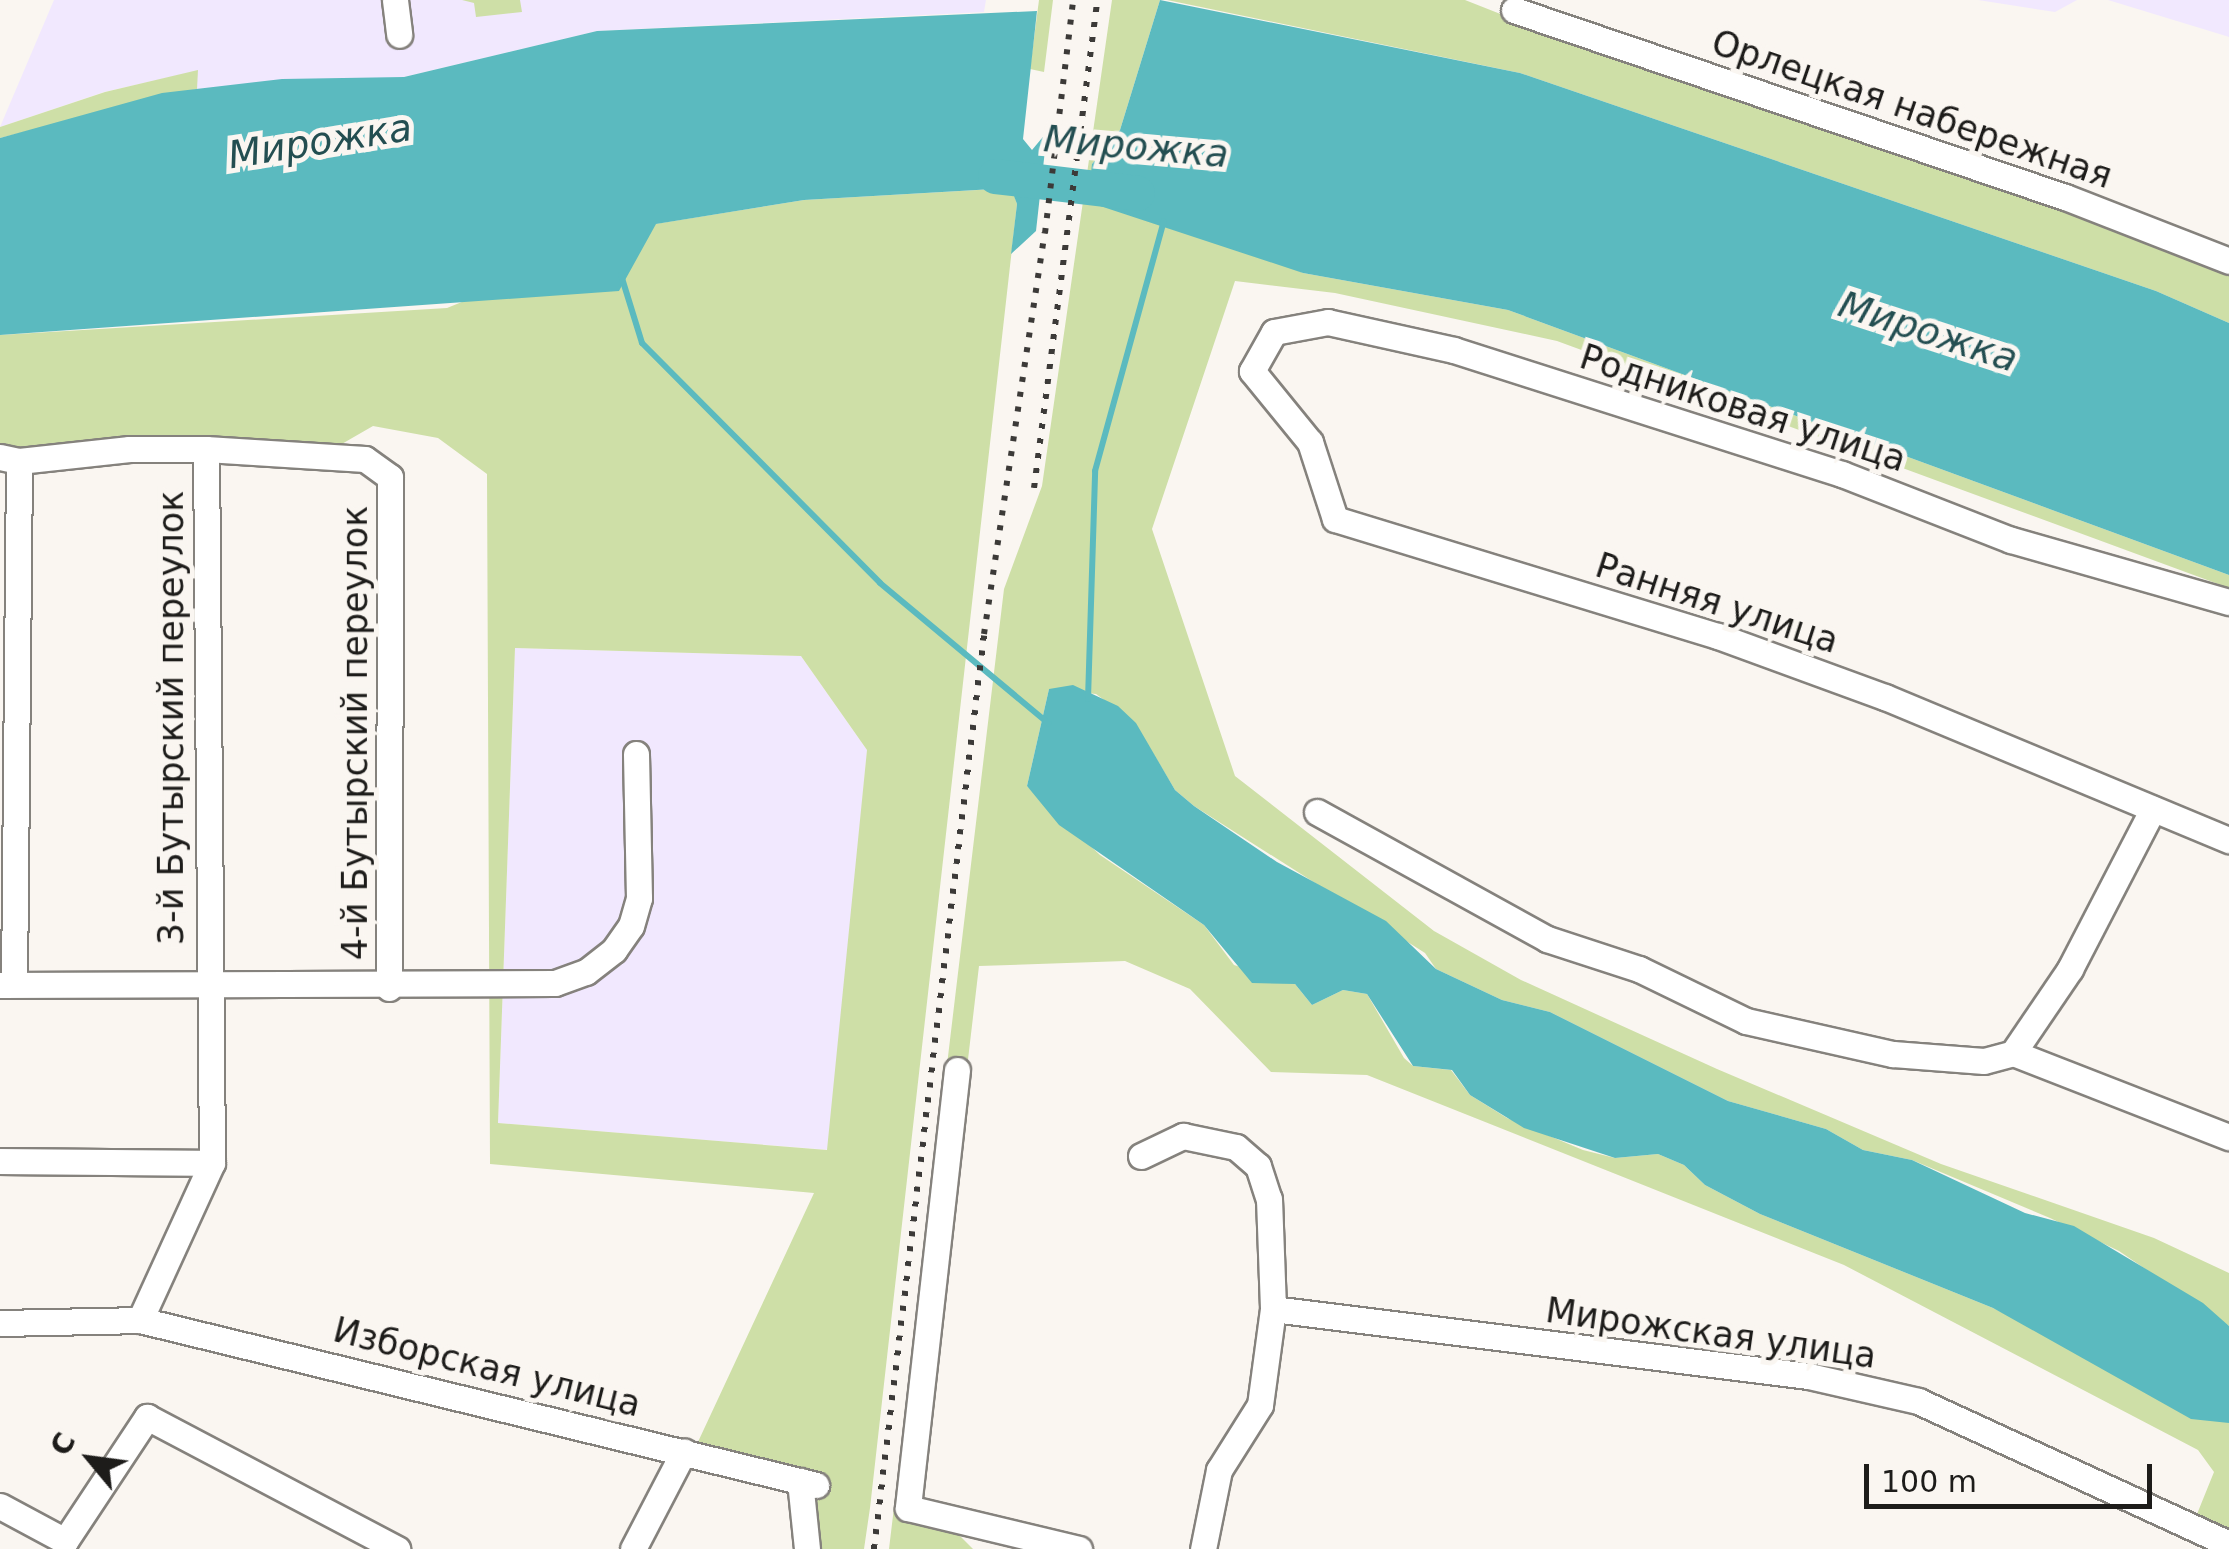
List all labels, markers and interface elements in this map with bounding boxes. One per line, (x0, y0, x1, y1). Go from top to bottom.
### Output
street label: Орлецкая набережная (1706, 21, 2118, 197)
water label: Мирожка (225, 105, 415, 179)
water label: Мирожка (1042, 116, 1230, 178)
water label: Мирожка (1833, 282, 2023, 382)
street label: Родниковая улица (1575, 335, 1911, 481)
street label: 3-й Бутырский переулок (150, 491, 192, 945)
street label: 4-й Бутырский переулок (334, 506, 376, 960)
street label: Ранняя улица (1590, 544, 1844, 662)
street label: Мирожская улица (1543, 1289, 1879, 1377)
street label: Изборская улица (329, 1309, 645, 1425)
north arrow (40, 1409, 140, 1509)
text: С (44, 1427, 83, 1461)
scale bar (1869, 1444, 2156, 1506)
text: 100 m (1881, 1464, 1977, 1499)

